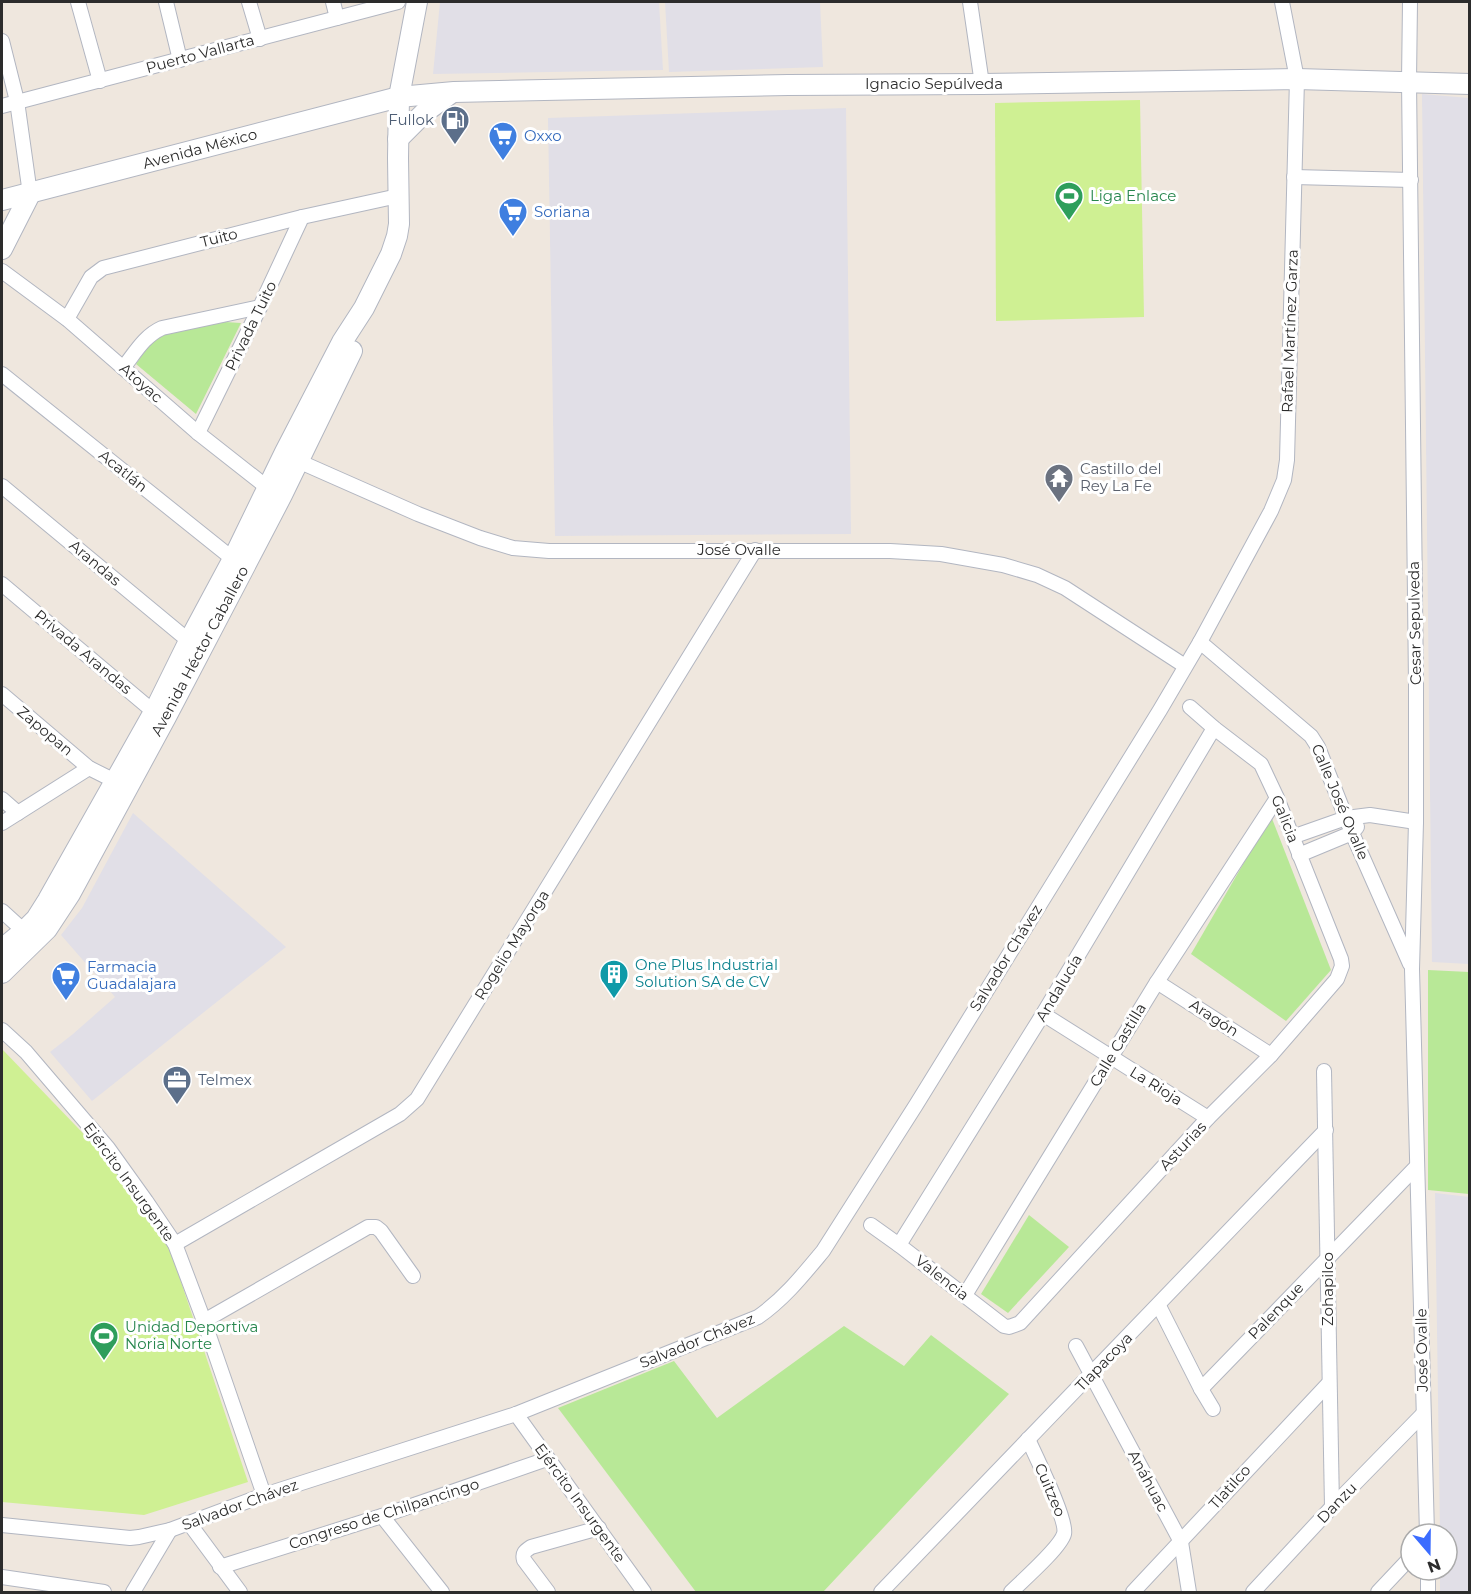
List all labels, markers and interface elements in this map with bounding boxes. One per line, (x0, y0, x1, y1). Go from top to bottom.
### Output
street label: Puerto Vallarta (144, 30, 256, 77)
street label: Ignacio Sepúlveda (865, 74, 1003, 93)
fuel station icon: Fullok (439, 104, 471, 146)
place label: Fullok (388, 110, 434, 129)
supermarket icon: Oxxo (487, 120, 519, 162)
street label: Avenida México (141, 124, 259, 173)
place label: Oxxo (524, 126, 562, 145)
sports icon: Liga Enlace (1053, 180, 1085, 222)
place label: Liga Enlace (1090, 186, 1176, 205)
supermarket icon: Soriana (497, 196, 529, 238)
place label: Soriana (534, 202, 590, 221)
street label: Tuito (198, 224, 239, 251)
street label: Rafael Martínez Garza (1277, 249, 1302, 413)
street label: Privada Tuito (221, 278, 280, 374)
street label: Atoyac (116, 359, 167, 406)
street label: Acatlán (95, 445, 151, 496)
place label: Castillo del Rey La Fe (1080, 459, 1162, 495)
temple icon: Castillo del Rey La Fe (1043, 462, 1075, 504)
street label: Arandas (66, 536, 125, 590)
street label: José Ovalle (696, 540, 781, 559)
street label: Cesar Sepulveda (1404, 561, 1425, 685)
street label: Avenida Héctor Caballero (147, 562, 253, 739)
street label: Privada Arandas (31, 605, 136, 698)
street label: Zapopan (13, 702, 77, 760)
street label: Calle José Ovalle (1307, 741, 1373, 863)
street label: Galicia (1267, 792, 1304, 845)
street label: Rogelio Mayorga (470, 886, 553, 1003)
street label: Salvador Chávez (965, 901, 1046, 1015)
street label: Andalucía (1031, 951, 1086, 1025)
place label: One Plus Industrial Solution SA de CV (635, 955, 778, 991)
place label: Farmacia Guadalajara (87, 957, 177, 993)
building icon: One Plus Industrial Solution SA de CV (598, 958, 630, 1000)
supermarket icon: Farmacia Guadalajara (50, 960, 82, 1002)
street label: Aragón (1186, 995, 1242, 1040)
street label: Calle Castilla (1085, 999, 1150, 1090)
street label: La Rioja (1126, 1062, 1186, 1109)
office icon: Telmex (161, 1064, 193, 1106)
place label: Telmex (198, 1070, 252, 1089)
street label: Asturias (1155, 1117, 1210, 1174)
street label: Ejército Insurgente (80, 1118, 179, 1245)
street label: Valencia (912, 1251, 973, 1304)
street label: Zohapilco (1318, 1252, 1337, 1326)
street label: Palenque (1244, 1278, 1307, 1343)
street label: José Ovalle (1411, 1308, 1432, 1393)
street label: Salvador Chávez (637, 1309, 757, 1372)
place label: Unidad Deportiva Noria Norte (125, 1317, 258, 1353)
sports icon: Unidad Deportiva Noria Norte (88, 1320, 120, 1362)
street label: Tlapacoya (1071, 1328, 1136, 1395)
street label: Ejército Insurgente (531, 1439, 630, 1566)
street label: Anáhuac (1124, 1447, 1173, 1515)
street label: Cuitzeo (1031, 1460, 1070, 1519)
street label: Tlatilco (1205, 1460, 1255, 1513)
street label: Congreso de Chilpancingo (286, 1474, 481, 1553)
street label: Salvador Chávez (179, 1475, 301, 1534)
street label: Danzu (1313, 1478, 1361, 1527)
north arrow (1399, 1522, 1459, 1582)
text: N (1425, 1554, 1443, 1577)

